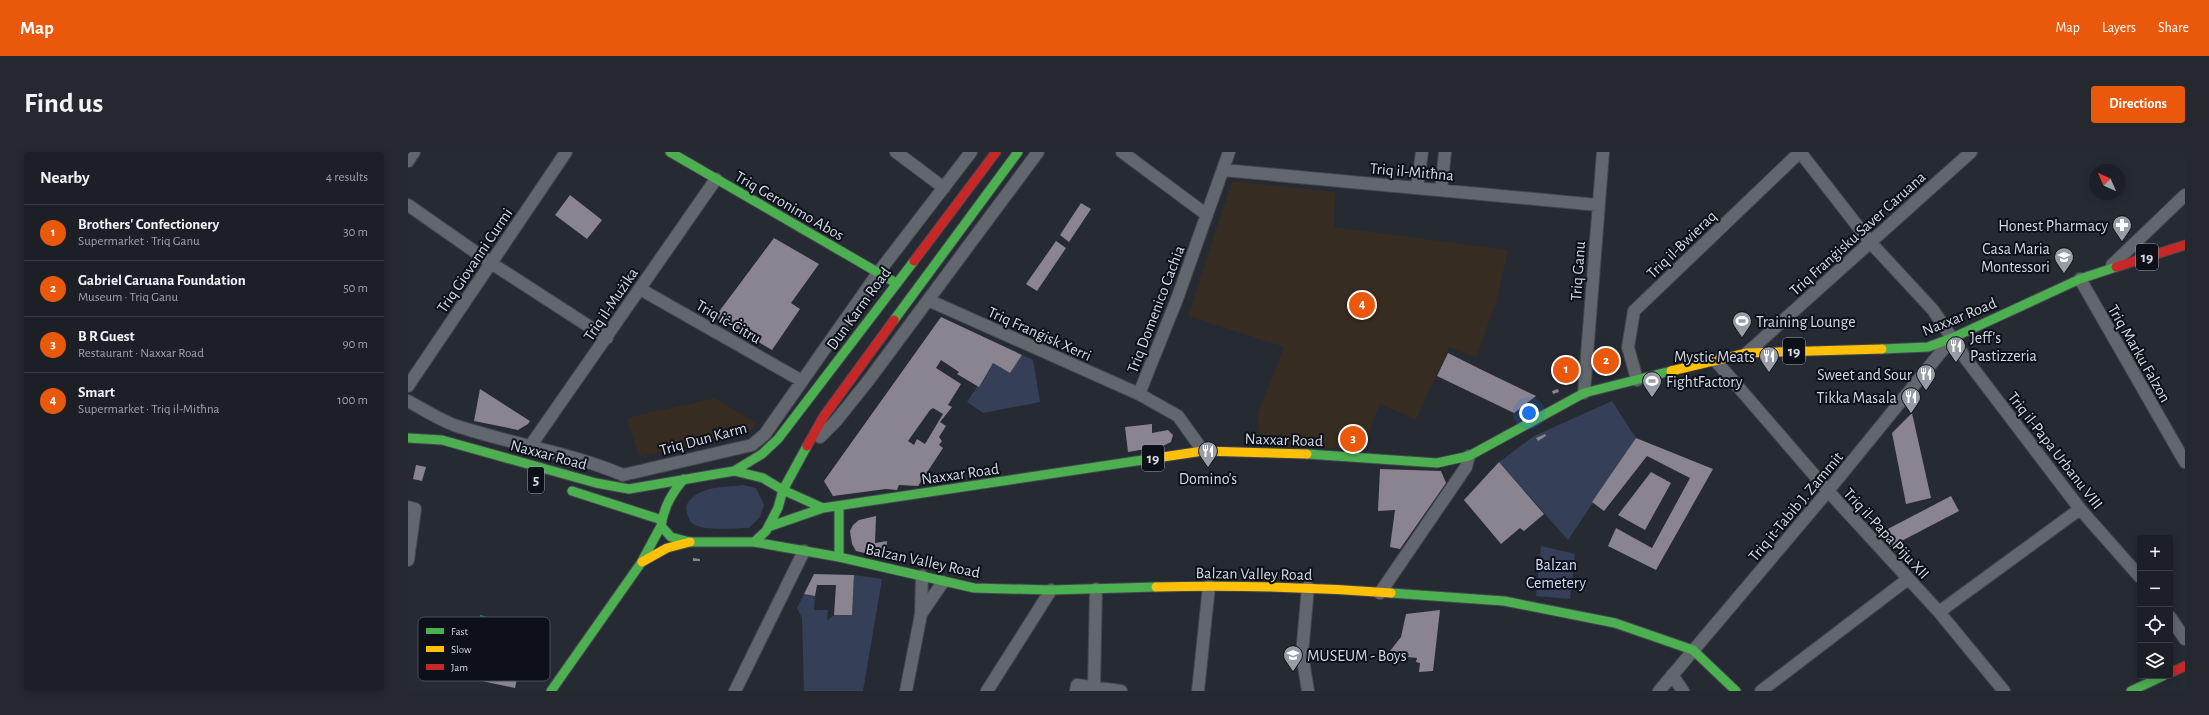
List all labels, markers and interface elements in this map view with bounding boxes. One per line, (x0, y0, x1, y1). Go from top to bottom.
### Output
text: Map (20, 19, 54, 38)
text: Map (2055, 21, 2080, 35)
text: Layers (2102, 21, 2136, 35)
text: Share (2158, 21, 2189, 35)
button: Directions (2091, 86, 2185, 123)
text: Find us (24, 90, 103, 118)
street label: Triq il-Mitħna (1369, 160, 1455, 184)
north arrow (2089, 164, 2125, 200)
street label: Triq Geronimo Abos (732, 168, 847, 244)
text: Nearby (40, 169, 90, 186)
street label: Triq Franġisku Saver Caruana (1787, 169, 1929, 299)
text: 4 results (326, 171, 368, 184)
street label: Triq Giovanni Curmi (434, 205, 516, 316)
street label: Triq il-Bwieraq (1644, 208, 1720, 282)
pharmacy icon: Honest Pharmacy (2111, 214, 2133, 242)
text: Brothers' Confectionery (78, 217, 219, 232)
place label: Honest Pharmacy (1998, 218, 2108, 235)
text: 1 (51, 226, 55, 239)
text: 30 m (343, 226, 368, 239)
text: Supermarket · Triq Ganu (78, 235, 200, 248)
street label: Triq Ganu (1568, 241, 1588, 301)
place label: Casa Maria Montessori (1981, 241, 2050, 275)
street label: Triq Domenico Cachia (1124, 243, 1188, 375)
road number: 19 (2136, 244, 2158, 270)
school or university icon: Casa Maria Montessori (2053, 246, 2075, 274)
street label: Dun Karm Road (824, 264, 894, 353)
street label: Triq il-Mużika (581, 265, 641, 344)
text: Gabriel Caruana Foundation (78, 273, 246, 288)
text: 2 (50, 282, 56, 295)
text: 50 m (343, 282, 368, 295)
pin: 4 (1349, 290, 1375, 320)
text: Museum · Triq Ganu (78, 291, 178, 304)
street label: Triq iċ-Ċitru (693, 295, 765, 347)
street label: Naxxar Road (1920, 295, 1999, 339)
street label: Triq Marku Falzon (2105, 302, 2174, 405)
street label: Triq Franġisk Xerri (985, 304, 1094, 364)
sports icon: Training Lounge (1731, 310, 1753, 338)
place label: Training Lounge (1756, 314, 1856, 330)
text: B R Guest (78, 329, 135, 344)
place label: Jeff's Pastizzeria (1970, 330, 2037, 364)
restaurant icon: Jeff's Pastizzeria (1945, 335, 1967, 363)
text: 3 (50, 338, 56, 351)
text: 90 m (342, 338, 368, 351)
road number: 19 (1783, 338, 1805, 364)
restaurant icon: Mystic Meats (1758, 345, 1780, 373)
pin: 2 (1593, 346, 1619, 376)
text: Restaurant · Naxxar Road (78, 347, 204, 360)
place label: Mystic Meats (1674, 349, 1755, 366)
pin: 1 (1553, 355, 1579, 385)
restaurant icon: Sweet and Sour (1915, 363, 1937, 391)
place label: Sweet and Sour (1817, 367, 1913, 383)
sports icon: FightFactory (1641, 370, 1663, 398)
place label: FightFactory (1666, 374, 1743, 391)
text: Smart (78, 385, 115, 400)
restaurant icon: Tikka Masala (1900, 386, 1922, 414)
street label: Triq il-Papa Urbanu VIII (2005, 389, 2106, 512)
place label: Tikka Masala (1816, 390, 1897, 406)
text: 4 (50, 394, 56, 407)
text: 100 m (337, 394, 368, 407)
text: Supermarket · Triq il-Mitħna (78, 403, 220, 416)
your location (1519, 403, 1539, 423)
street label: Triq Dun Karm (658, 420, 749, 458)
pin: 3 (1340, 424, 1366, 454)
street label: Naxxar Road (1244, 431, 1323, 449)
street label: Naxxar Road (509, 437, 589, 473)
restaurant icon: Domino's (1197, 440, 1219, 468)
road number: 19 (1142, 445, 1164, 471)
street label: Triq it-Tabib J. Zammit (1746, 449, 1846, 564)
street label: Naxxar Road (920, 461, 1000, 487)
road number: 5 (528, 467, 544, 493)
place label: Domino's (1179, 471, 1237, 487)
street label: Triq il-Papa Piju XII (1840, 485, 1932, 583)
map controls (2137, 535, 2173, 679)
button: + (2137, 535, 2173, 571)
street label: Balzan Valley Road (864, 541, 982, 582)
park label: Balzan Cemetery (1526, 557, 1586, 592)
street label: Balzan Valley Road (1195, 565, 1313, 584)
button: − (2137, 571, 2173, 607)
button: locate (2137, 607, 2173, 643)
legend (418, 617, 550, 681)
text: Fast (451, 626, 469, 637)
button: layers (2137, 643, 2173, 679)
text: Slow (451, 644, 472, 655)
school or university icon: MUSEUM - Boys (1282, 644, 1304, 672)
place label: MUSEUM - Boys (1307, 648, 1407, 665)
text: Jam (451, 662, 468, 673)

